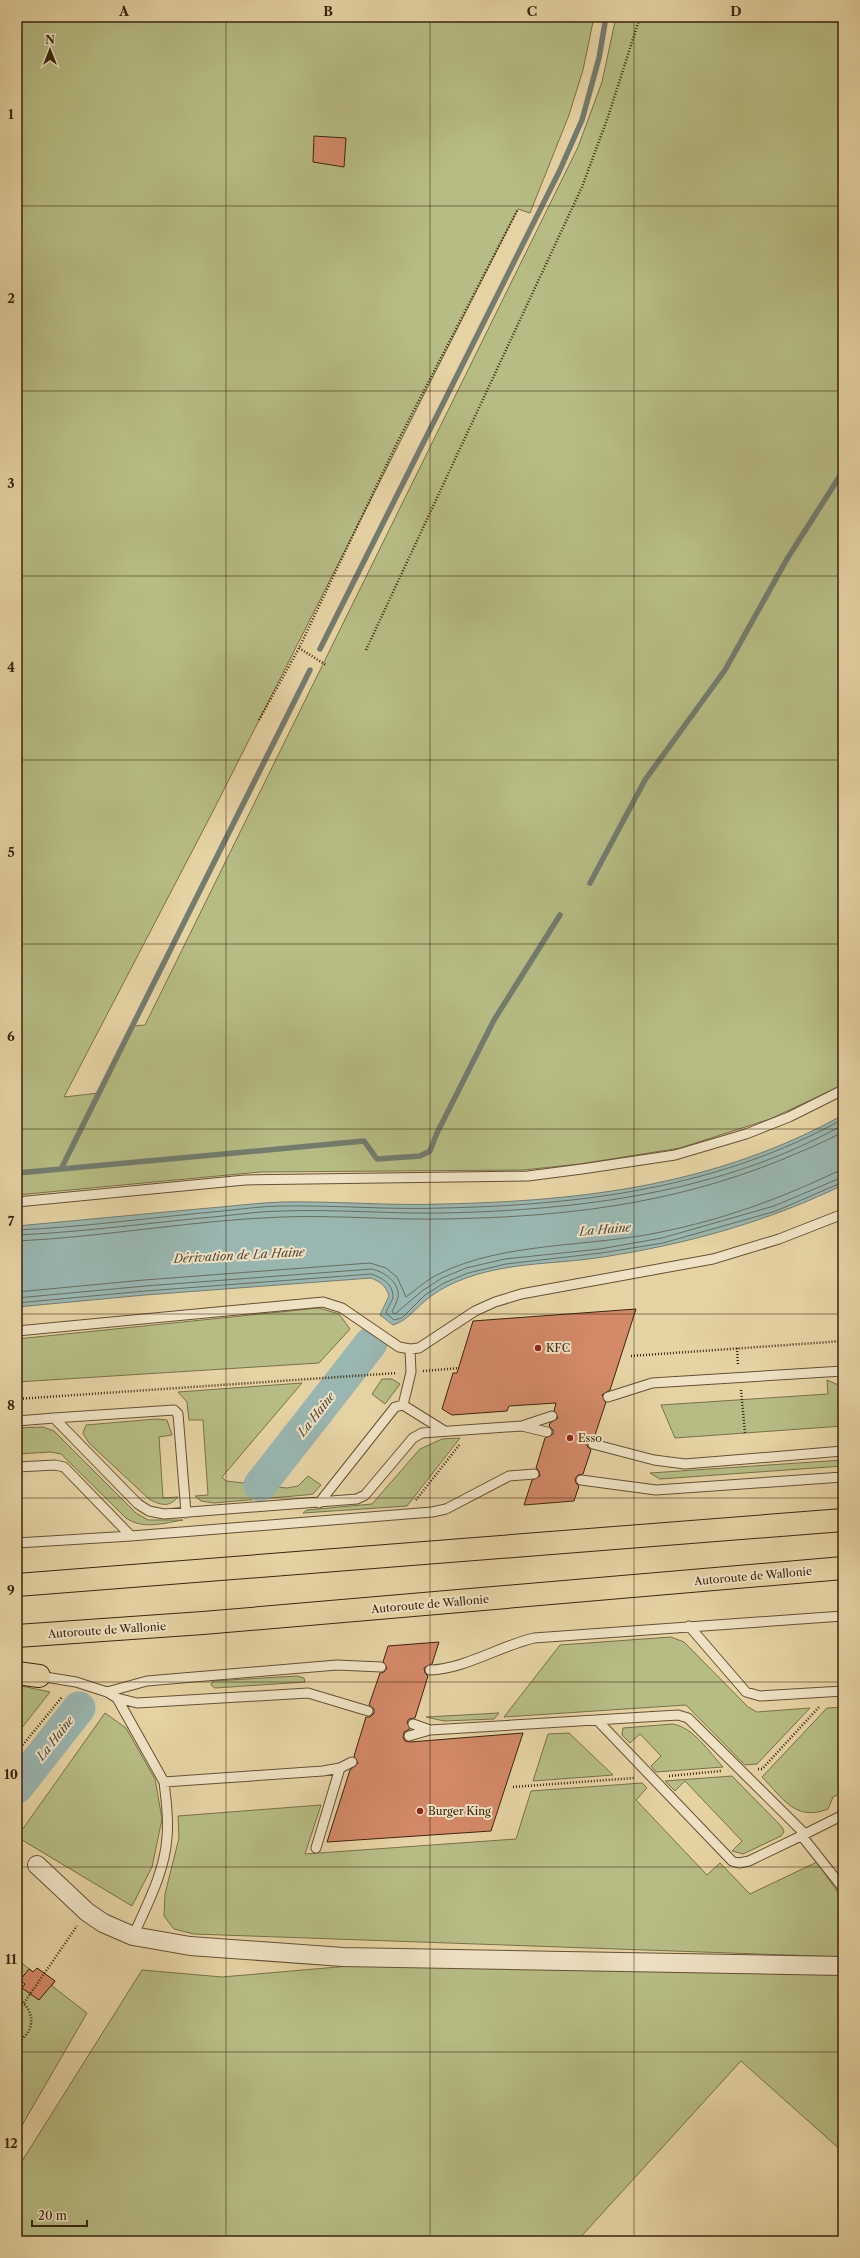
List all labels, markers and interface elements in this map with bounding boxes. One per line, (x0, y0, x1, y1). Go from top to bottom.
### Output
text: A (118, 3, 130, 19)
text: B (323, 3, 333, 19)
text: C (527, 3, 537, 19)
text: D (730, 3, 742, 19)
north arrow (30, 30, 70, 70)
text: N (45, 33, 55, 47)
text: 1 (8, 106, 14, 122)
text: 2 (7, 290, 15, 306)
text: 3 (7, 475, 15, 491)
text: 4 (7, 659, 15, 675)
text: 5 (7, 844, 15, 860)
text: 6 (7, 1028, 15, 1044)
text: 7 (8, 1213, 15, 1229)
water label: La Haine (578, 1219, 633, 1239)
water label: Dérivation de La Haine (172, 1244, 306, 1266)
place label: KFC (546, 1341, 570, 1355)
marker: KFC (533, 1343, 543, 1353)
water label: La Haine (294, 1388, 339, 1440)
text: 8 (7, 1397, 15, 1413)
place label: Esso (578, 1431, 602, 1445)
marker: Esso (565, 1433, 575, 1443)
street label: Autoroute de Wallonie (692, 1564, 813, 1588)
text: 9 (7, 1582, 15, 1598)
street label: Autoroute de Wallonie (369, 1592, 490, 1616)
street label: Autoroute de Wallonie (47, 1619, 167, 1641)
water label: La Haine (33, 1712, 78, 1764)
text: 10 (4, 1766, 18, 1782)
place label: Burger King (428, 1804, 491, 1818)
marker: Burger King (415, 1806, 425, 1816)
text: 11 (5, 1951, 17, 1967)
text: 12 (4, 2135, 18, 2151)
scale bar (32, 2202, 87, 2228)
text: 20 m (38, 2208, 67, 2223)

